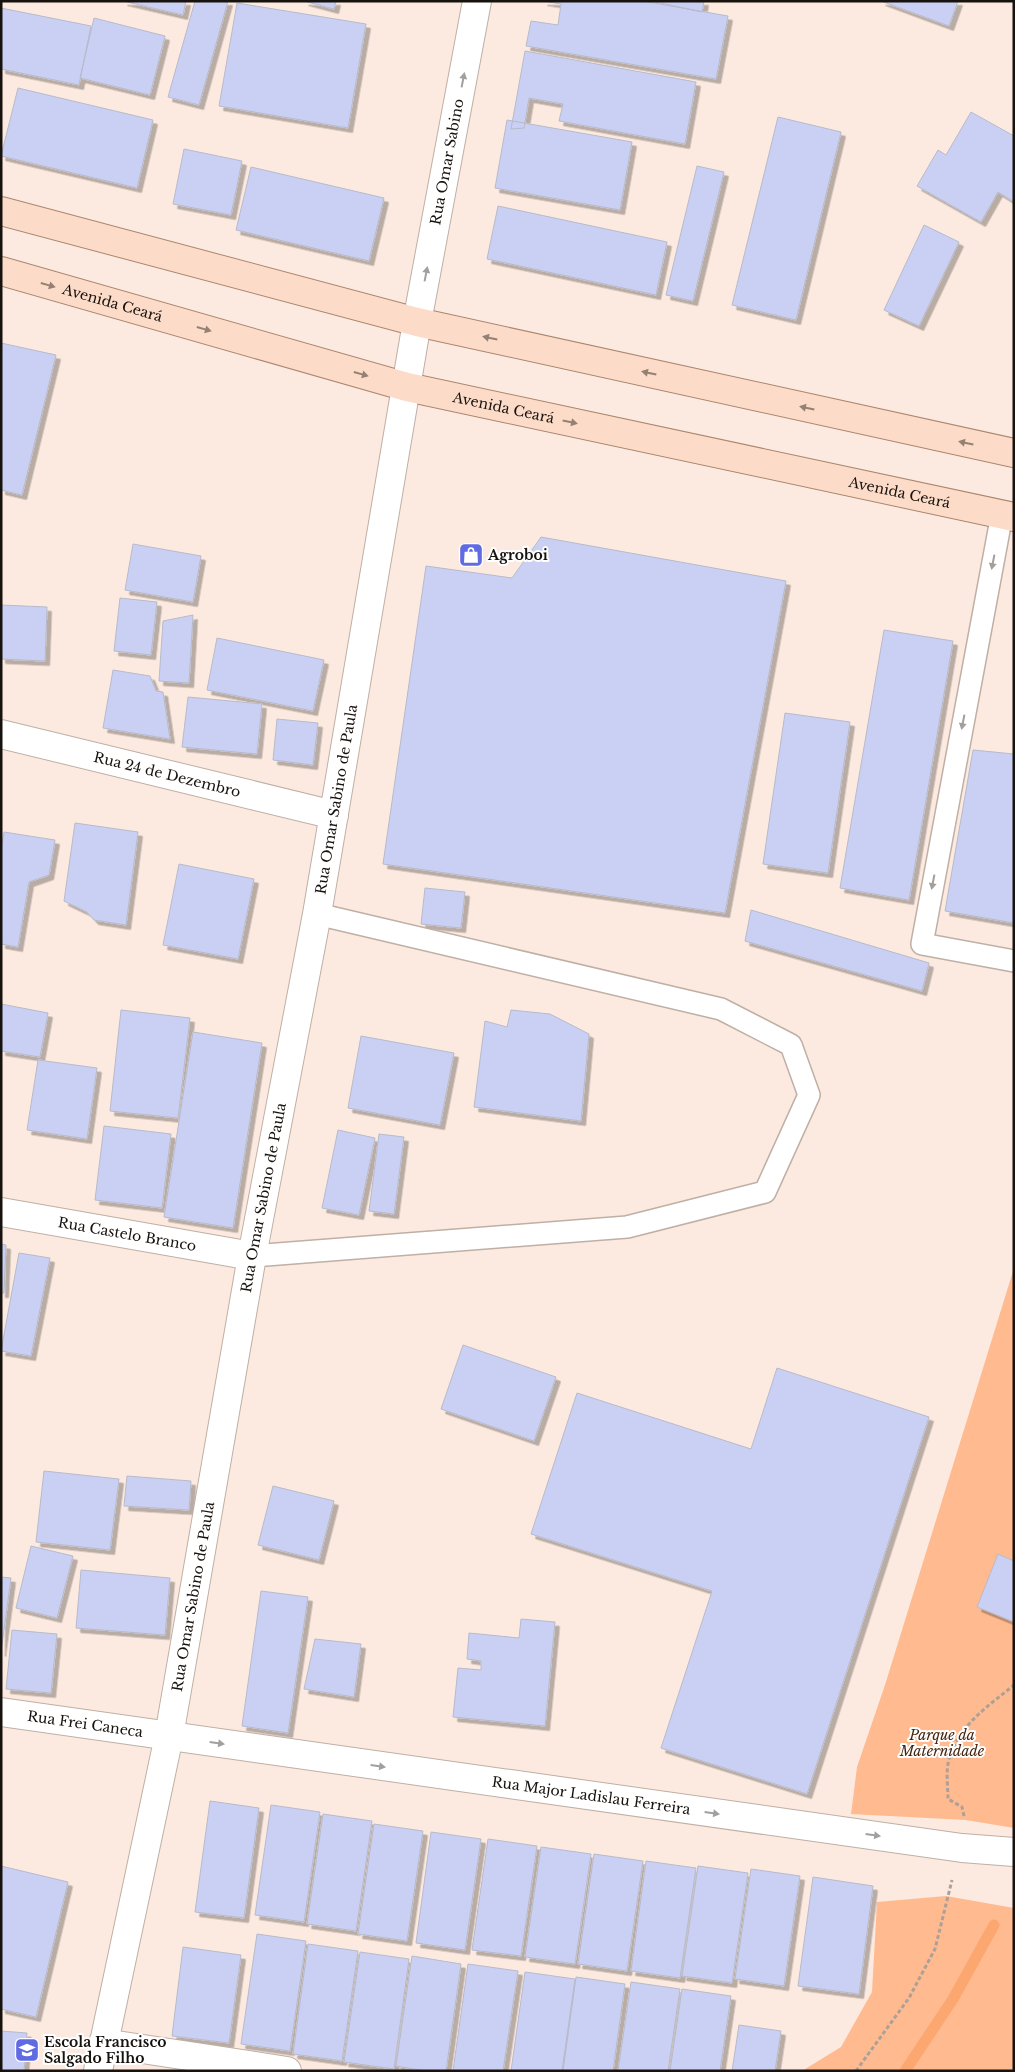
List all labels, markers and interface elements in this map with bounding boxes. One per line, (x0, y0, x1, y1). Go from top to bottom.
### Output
one-way arrow (459, 72, 467, 88)
street label: Rua Omar Sabino (426, 97, 468, 226)
one-way arrow (423, 266, 431, 282)
street label: Avenida Ceará (59, 280, 165, 326)
one-way arrow (41, 281, 56, 289)
one-way arrow (197, 326, 212, 334)
one-way arrow (482, 334, 498, 342)
one-way arrow (641, 369, 656, 377)
one-way arrow (353, 370, 368, 378)
street label: Avenida Ceará (450, 388, 556, 427)
one-way arrow (800, 404, 815, 412)
one-way arrow (563, 418, 578, 426)
one-way arrow (959, 439, 974, 447)
street label: Avenida Ceará (846, 473, 952, 512)
shop icon: Agroboi (458, 542, 484, 568)
place label: Agroboi (487, 546, 548, 564)
one-way arrow (988, 554, 996, 570)
street label: Rua Omar Sabino de Paula (311, 703, 361, 896)
one-way arrow (959, 714, 967, 729)
street label: Rua 24 de Dezembro (92, 748, 242, 801)
one-way arrow (929, 874, 937, 890)
street label: Rua Omar Sabino de Paula (237, 1101, 290, 1294)
street label: Rua Castelo Branco (57, 1213, 198, 1255)
street label: Rua Omar Sabino de Paula (168, 1500, 218, 1693)
street label: Rua Frei Caneca (26, 1707, 144, 1741)
park label: Parque da Maternidade (899, 1726, 985, 1760)
one-way arrow (209, 1739, 225, 1747)
one-way arrow (370, 1762, 386, 1770)
street label: Rua Major Ladislau Ferreira (491, 1773, 692, 1819)
one-way arrow (704, 1809, 720, 1817)
one-way arrow (865, 1831, 881, 1839)
place label: Escola Francisco Salgado Filho (44, 2033, 167, 2067)
school or university icon: Escola Francisco Salgado Filho (14, 2037, 40, 2063)

